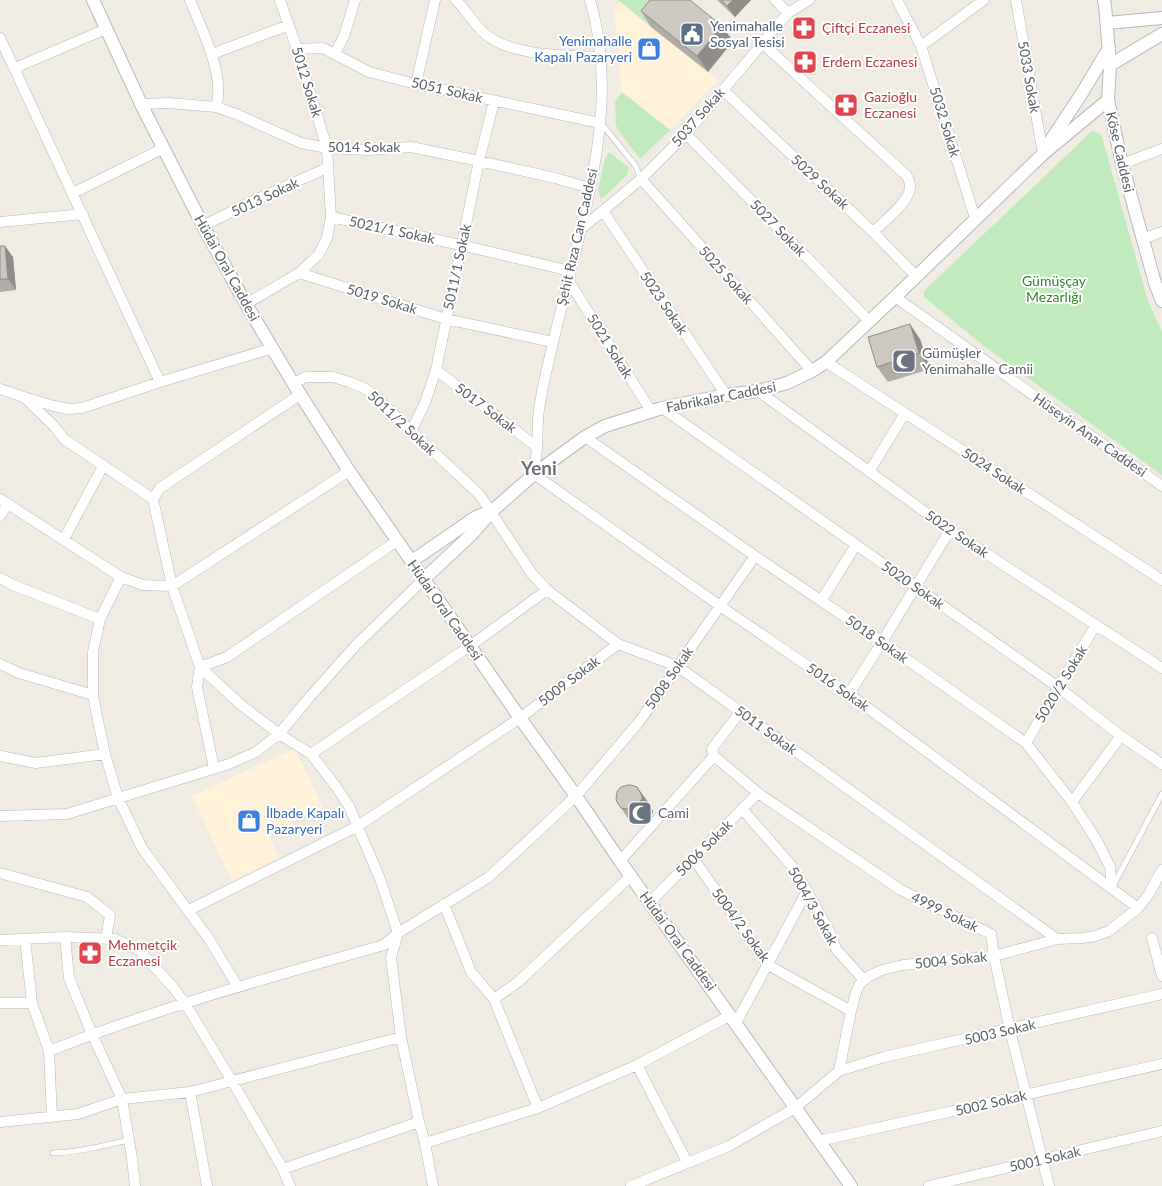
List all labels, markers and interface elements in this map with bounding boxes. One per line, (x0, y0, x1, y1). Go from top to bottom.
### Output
pharmacy icon: Çiftçi Eczanesi (791, 15, 817, 41)
place label: Yenimahalle Sosyal Tesisi (710, 17, 785, 50)
place label: Çiftçi Eczanesi (822, 19, 910, 36)
public building icon: Yenimahalle Sosyal Tesisi (679, 21, 705, 47)
place label: Yenimahalle Kapalı Pazaryeri (534, 32, 632, 65)
shop icon: Yenimahalle Kapalı Pazaryeri (636, 36, 662, 62)
street label: 5033 Sokak (1015, 40, 1044, 115)
street label: 5012 Sokak (289, 45, 326, 120)
pharmacy icon: Erdem Eczanesi (792, 49, 818, 75)
place label: Erdem Eczanesi (822, 53, 917, 70)
street label: 5051 Sokak (410, 73, 485, 106)
street label: 5037 Sokak (667, 83, 728, 150)
street label: 5032 Sokak (927, 85, 964, 160)
place label: Gazioğlu Eczanesi (864, 88, 917, 121)
pharmacy icon: Gazioğlu Eczanesi (833, 92, 859, 118)
street label: Köse Caddesi (1103, 110, 1138, 194)
street label: 5014 Sokak (328, 138, 401, 155)
street label: 5029 Sokak (788, 151, 853, 213)
street label: Şehit Rıza Can Caddesi (552, 167, 601, 307)
street label: 5013 Sokak (228, 173, 302, 220)
street label: 5027 Sokak (747, 196, 810, 260)
street label: Hüdai Oral Caddesi (191, 212, 264, 324)
street label: 5021/1 Sokak (348, 212, 437, 247)
street label: 5011/1 Sokak (439, 222, 474, 311)
street label: 5025 Sokak (696, 242, 758, 308)
street label: 5023 Sokak (637, 268, 692, 338)
park label: Gümüşçay Mezarlığı (1022, 272, 1087, 305)
street label: 5019 Sokak (345, 280, 420, 318)
street label: 5021 Sokak (584, 310, 637, 382)
place label: Gümüşler Yenimahalle Camii (922, 344, 1033, 377)
mosque icon: Gümüşler Yenimahalle Camii (891, 348, 917, 374)
street label: Fabrikalar Caddesi (664, 378, 777, 416)
street label: 5017 Sokak (452, 379, 521, 437)
street label: 5011/2 Sokak (365, 387, 441, 459)
street label: Hüseyin Anar Caddesi (1030, 389, 1150, 480)
street label: 5024 Sokak (959, 444, 1030, 498)
district label: Yeni (520, 456, 557, 479)
street label: 5022 Sokak (922, 506, 993, 561)
street label: Hüdai Oral Caddesi (404, 556, 486, 663)
street label: 5020 Sokak (879, 557, 949, 613)
street label: 5018 Sokak (843, 611, 913, 667)
street label: 5020/2 Sokak (1031, 641, 1091, 725)
street label: 5008 Sokak (641, 642, 697, 712)
street label: 5009 Sokak (535, 651, 604, 709)
street label: 5016 Sokak (804, 659, 874, 715)
street label: 5011 Sokak (732, 701, 801, 758)
mosque icon: Cami (627, 800, 653, 826)
place label: İlbade Kapalı Pazaryeri (266, 804, 344, 837)
place label: Cami (658, 804, 689, 821)
shop icon: İlbade Kapalı Pazaryeri (236, 808, 262, 834)
street label: 5006 Sokak (672, 815, 736, 879)
street label: 5004/3 Sokak (785, 864, 842, 949)
street label: 5004/2 Sokak (709, 884, 774, 966)
street label: Hüdai Oral Caddesi (637, 888, 720, 994)
street label: 4999 Sokak (909, 888, 982, 936)
place label: Mehmetçik Eczanesi (108, 936, 178, 969)
pharmacy icon: Mehmetçik Eczanesi (77, 940, 103, 966)
street label: 5004 Sokak (914, 947, 989, 972)
street label: 5003 Sokak (963, 1015, 1038, 1048)
street label: 5002 Sokak (954, 1086, 1029, 1119)
street label: 5001 Sokak (1008, 1142, 1083, 1175)

